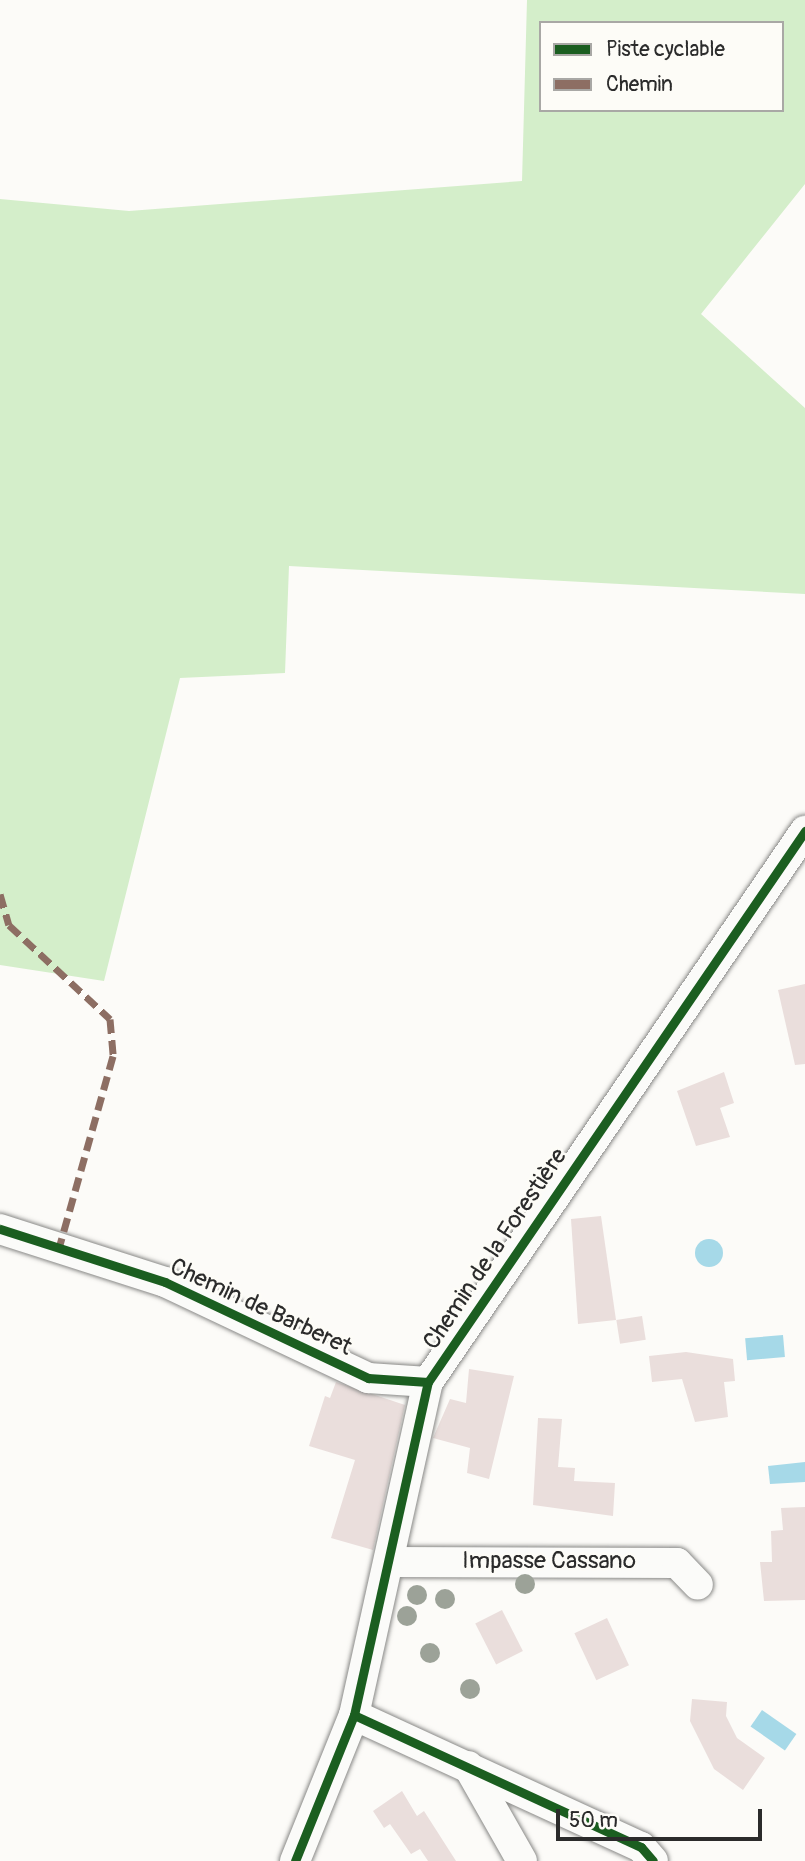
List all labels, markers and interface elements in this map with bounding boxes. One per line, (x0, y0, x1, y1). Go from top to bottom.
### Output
legend (539, 21, 784, 112)
text: Piste cyclable (606, 36, 725, 63)
text: Chemin (606, 71, 673, 98)
street label: Chemin de la Forestière (417, 1143, 573, 1355)
street label: Chemin de Barberet (165, 1252, 357, 1362)
street label: Impasse Cassano (462, 1547, 636, 1575)
scale bar (560, 1794, 766, 1838)
text: 50 m (569, 1807, 618, 1834)

